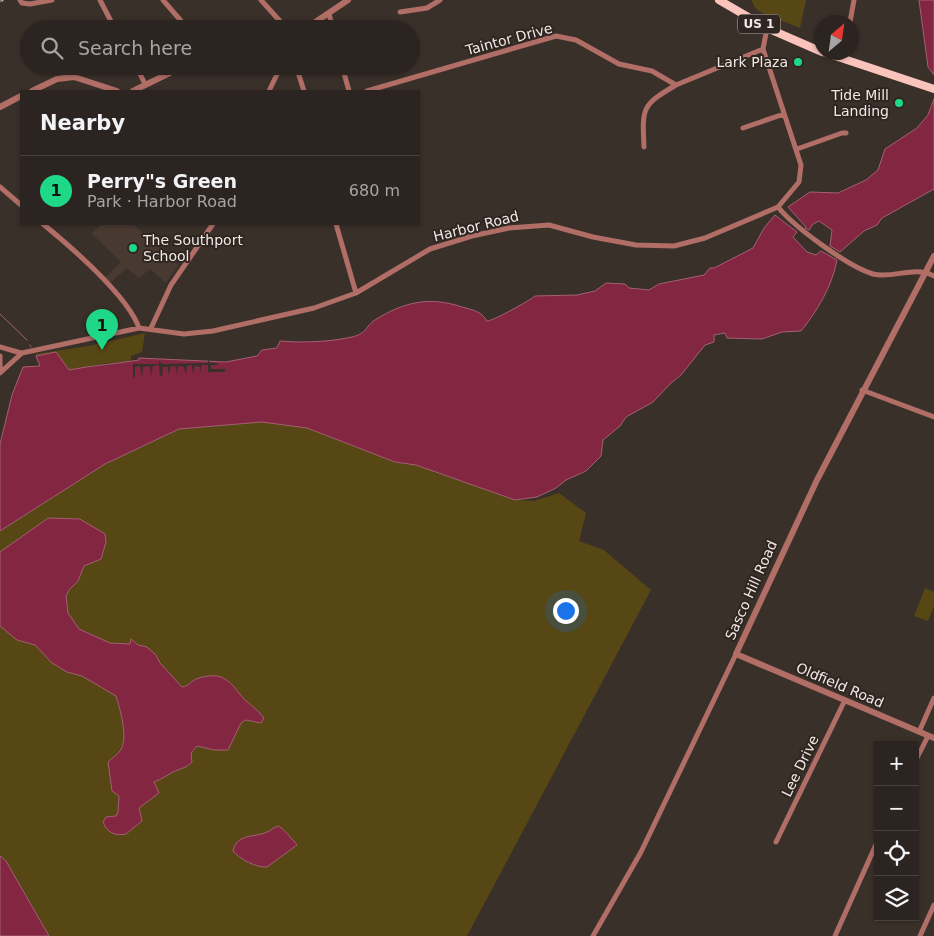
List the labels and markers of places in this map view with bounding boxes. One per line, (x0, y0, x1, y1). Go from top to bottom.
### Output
place label: Lark Plaza (716, 54, 788, 70)
marker: Lark Plaza (792, 56, 804, 68)
place label: Tide Mill Landing (830, 87, 889, 119)
marker: Tide Mill Landing (893, 97, 905, 109)
place label: The Southport School (142, 232, 243, 264)
marker: The Southport School (127, 242, 139, 254)
pin: 1 (86, 309, 118, 350)

